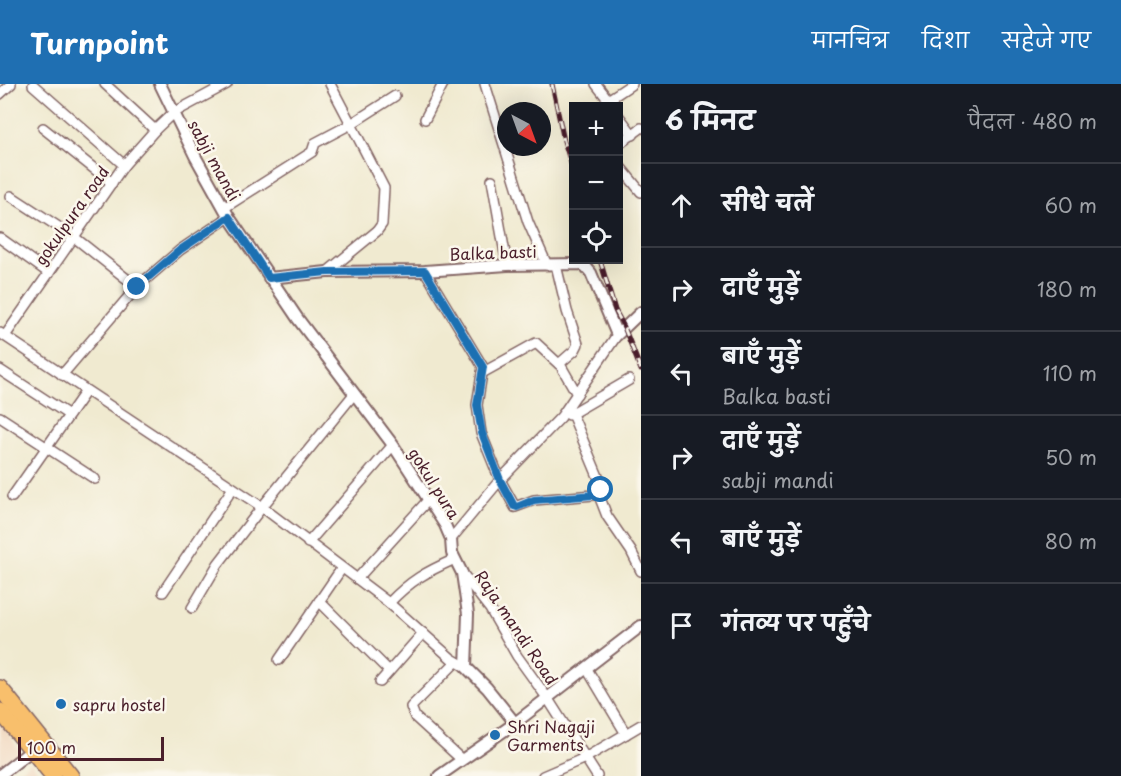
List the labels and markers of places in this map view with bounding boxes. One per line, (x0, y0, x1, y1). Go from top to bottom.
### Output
place label: sapru hostel (73, 692, 165, 716)
marker: sapru hostel (54, 697, 68, 711)
place label: Shri Nagaji Garments (507, 714, 595, 756)
marker: Shri Nagaji Garments (488, 728, 502, 742)

